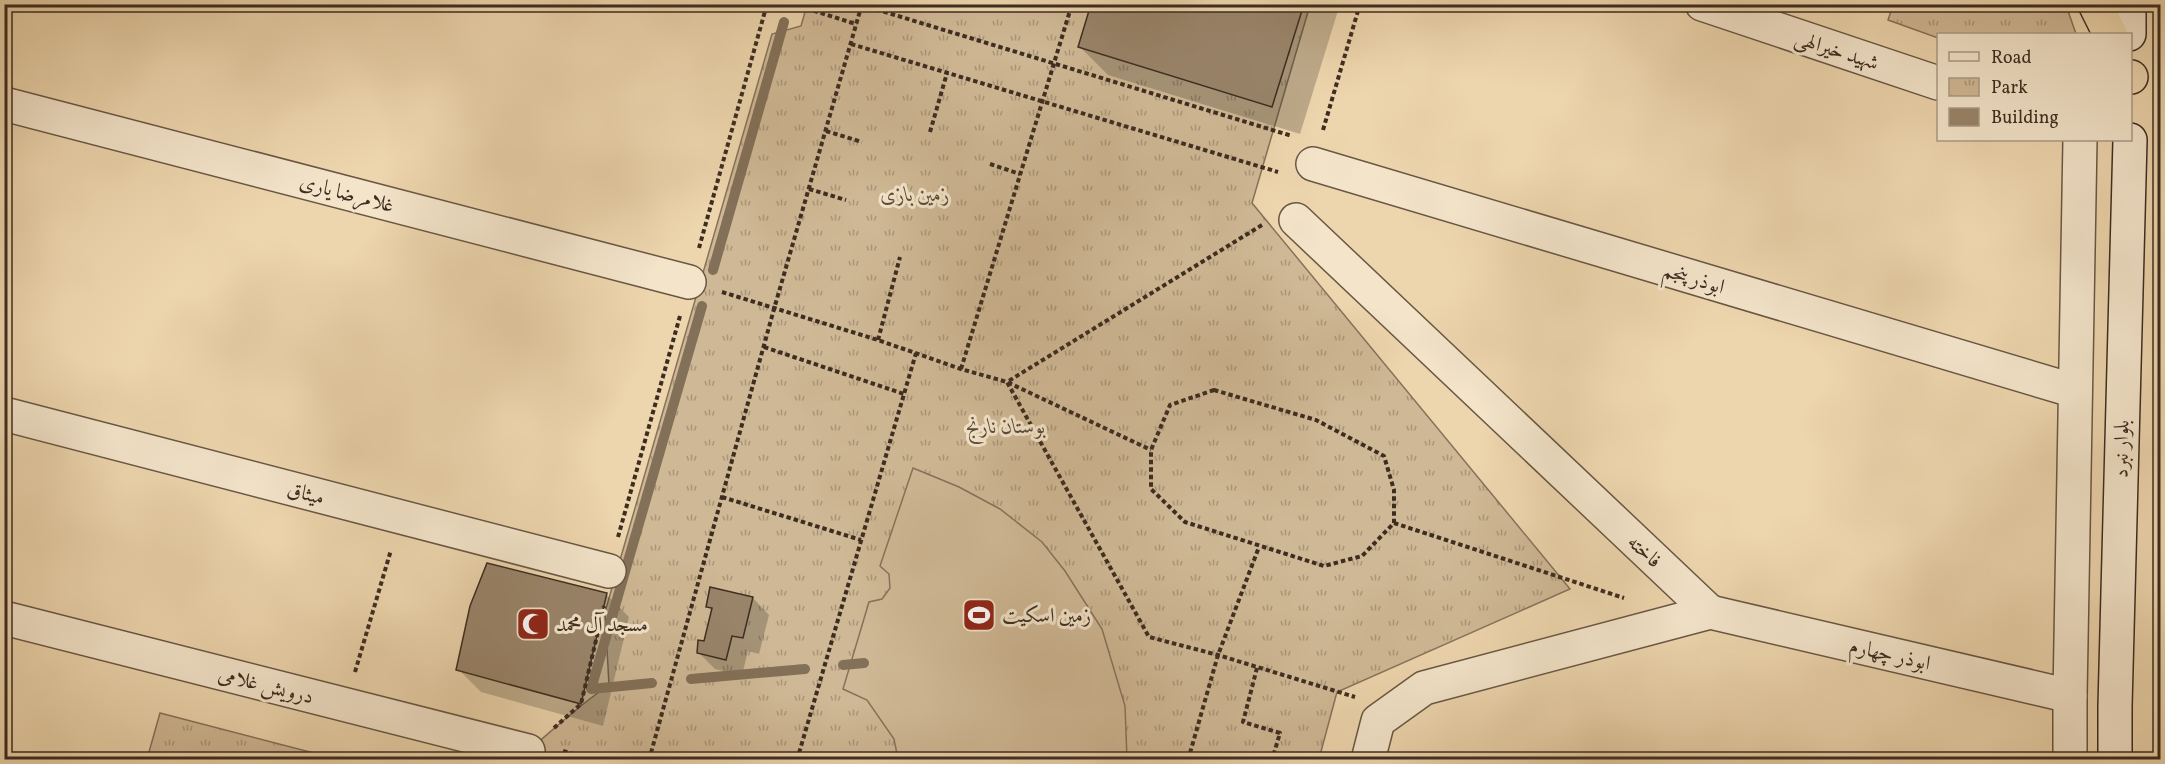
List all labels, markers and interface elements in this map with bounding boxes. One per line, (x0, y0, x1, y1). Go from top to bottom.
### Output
street label: شهید خیرالهی (1791, 24, 1882, 79)
legend (1937, 33, 2132, 141)
text: Road (1991, 46, 2032, 71)
text: Park (1991, 76, 2028, 101)
text: Building (1991, 106, 2059, 131)
street label: غلامرضا یاری (296, 168, 397, 221)
park label: زمین بازی (880, 181, 950, 210)
street label: ابوذر پنجم (1658, 256, 1728, 306)
park label: بوستان نارنج (966, 413, 1046, 444)
street label: بلوار نبرد (2107, 420, 2138, 478)
street label: میثاق (284, 476, 328, 513)
street label: فاخته (1620, 529, 1668, 576)
sports icon: زمین اسکیت (961, 597, 997, 633)
place label: زمین اسکیت (1002, 602, 1091, 631)
mosque icon: مسجد آل محمد (515, 606, 551, 642)
place label: مسجد آل محمد (556, 611, 648, 640)
street label: ابوذر چهارم (1846, 632, 1933, 681)
street label: درویش غلامی (215, 661, 317, 712)

